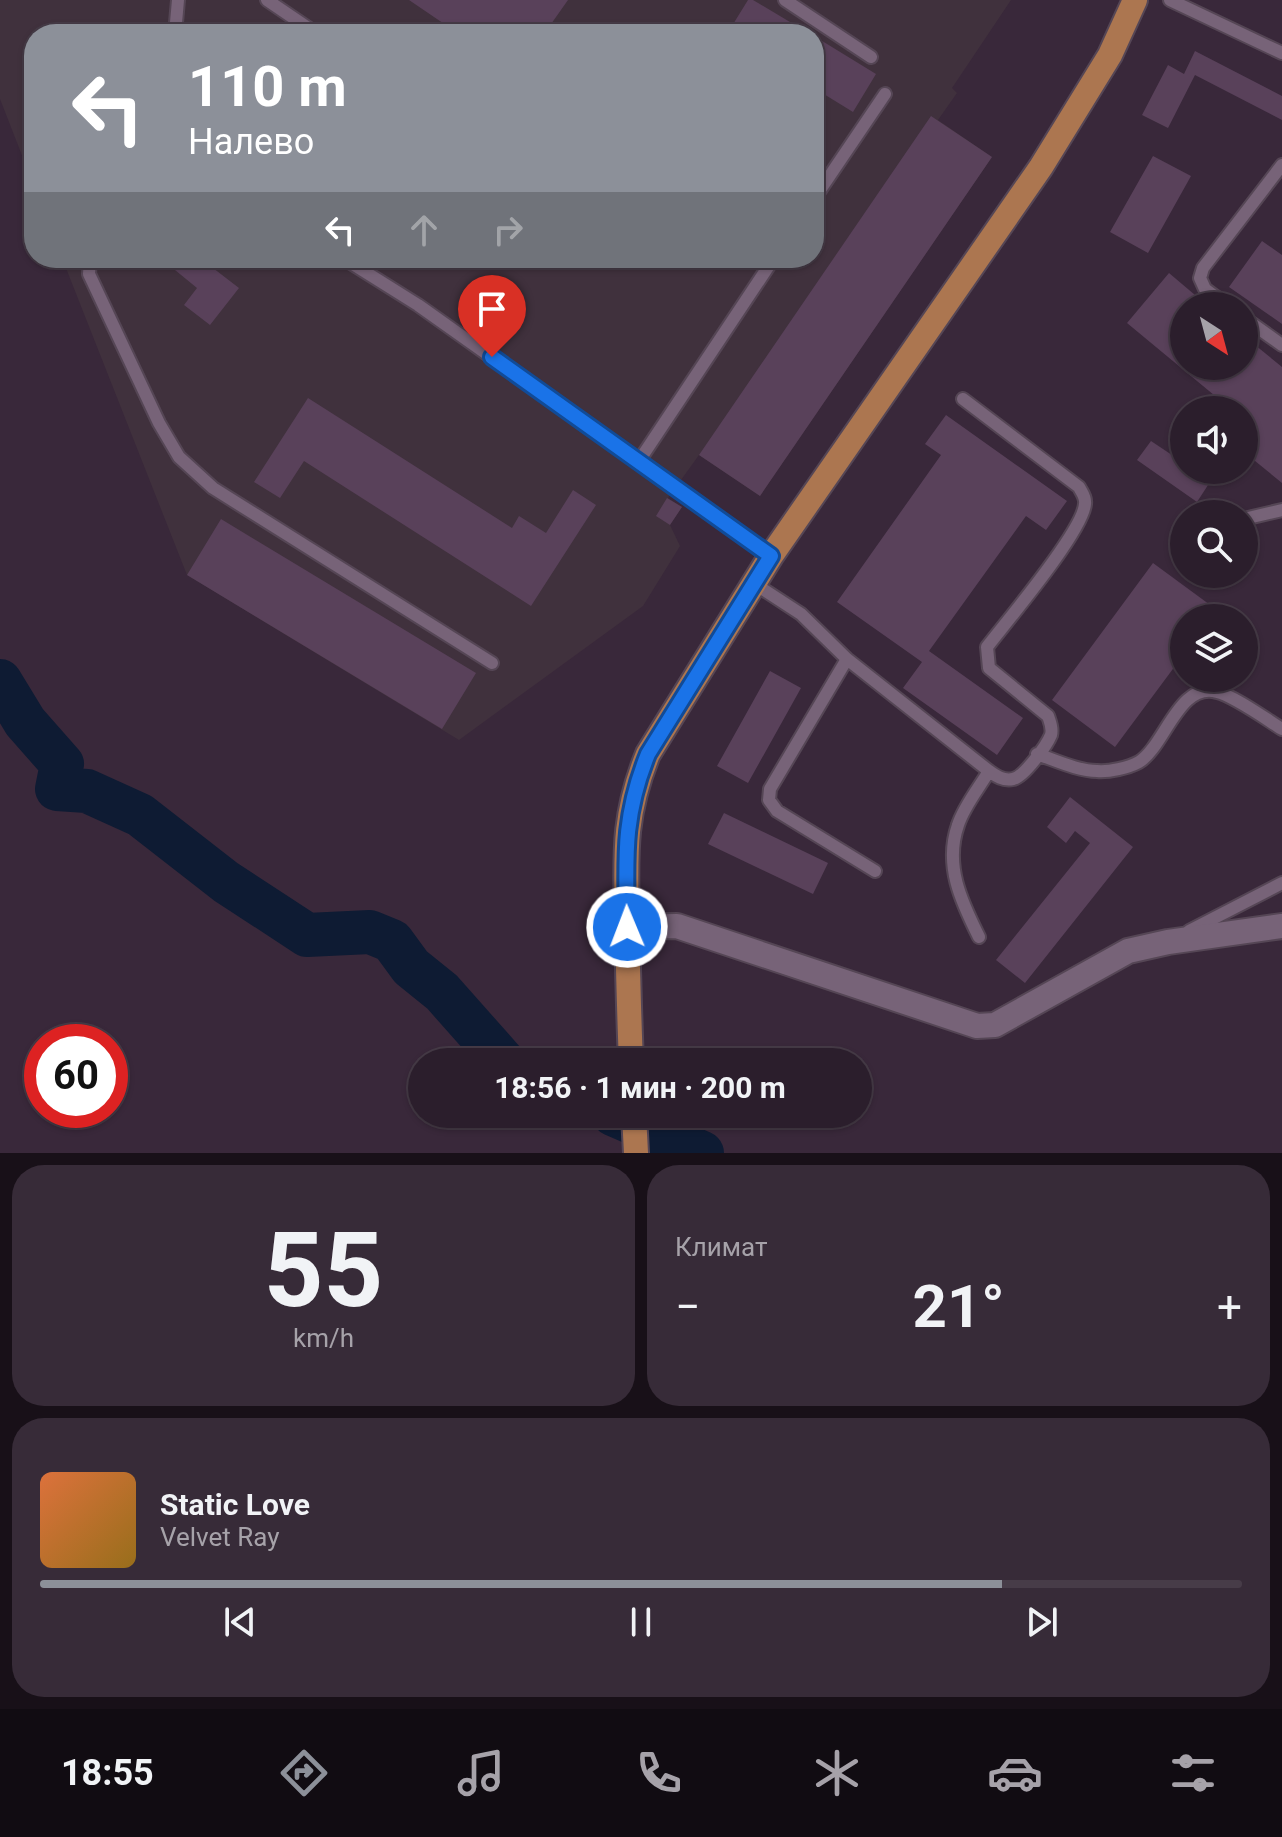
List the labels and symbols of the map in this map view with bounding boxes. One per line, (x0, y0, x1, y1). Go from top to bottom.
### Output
pin (458, 275, 526, 357)
north arrow (1170, 292, 1258, 380)
position arrow (585, 885, 669, 969)
speed limit sign: 60 (24, 1024, 128, 1128)

